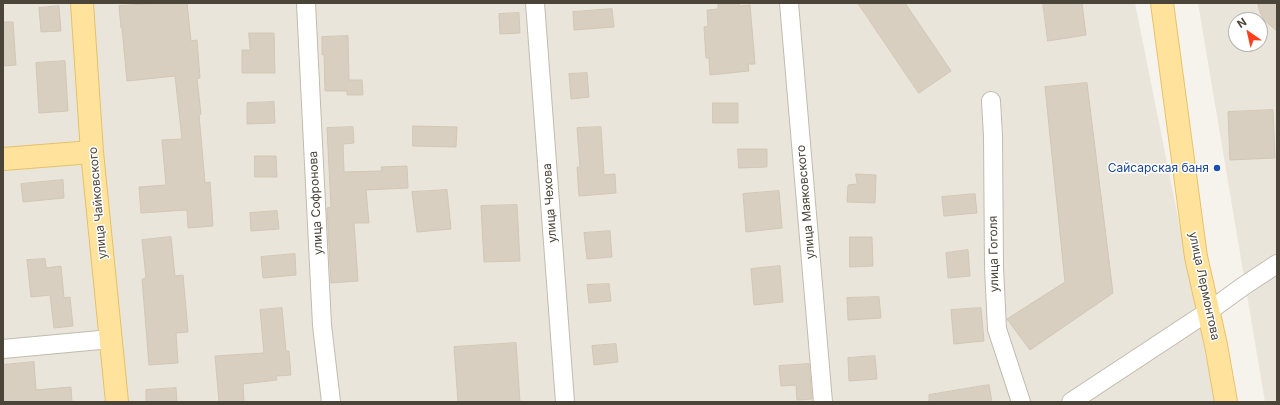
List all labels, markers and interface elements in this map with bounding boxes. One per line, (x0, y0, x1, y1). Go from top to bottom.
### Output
north arrow (1228, 12, 1268, 52)
text: N (1234, 15, 1249, 31)
street label: улица Маяковского (794, 144, 818, 260)
street label: улица Чайковского (86, 146, 110, 260)
street label: улица Софронова (306, 151, 326, 255)
place label: Сайсарская баня (1108, 161, 1209, 175)
street label: улица Чехова (540, 163, 560, 243)
marker: Сайсарская баня (1212, 163, 1222, 173)
street label: улица Гоголя (986, 216, 1002, 292)
street label: улица Лермонтова (1185, 230, 1223, 342)

